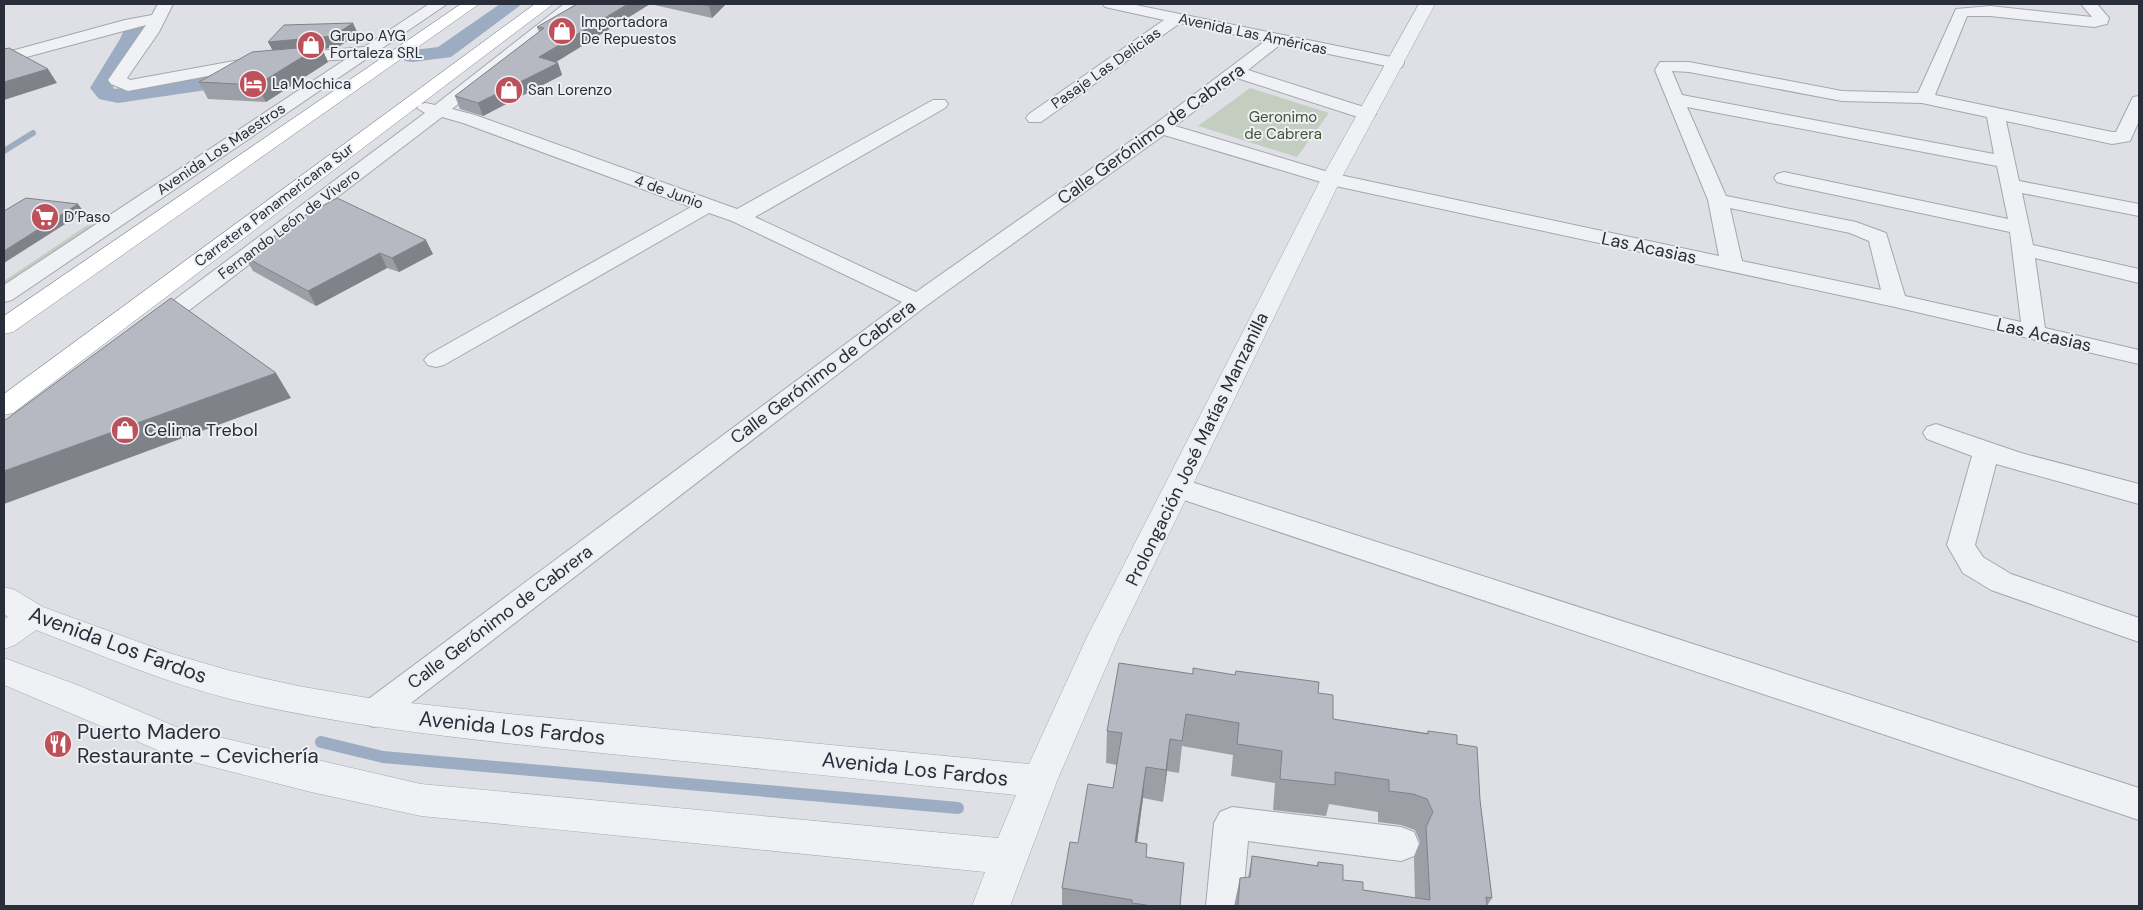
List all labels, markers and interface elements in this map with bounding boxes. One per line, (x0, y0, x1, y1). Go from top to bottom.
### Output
street label: Avenida Las Américas (1177, 8, 1329, 60)
place label: Importadora De Repuestos (581, 12, 677, 49)
shop icon: Importadora De Repuestos (547, 16, 577, 46)
street label: Pasaje Las Delicias (1047, 23, 1165, 113)
place label: Grupo AYG Fortaleza SRL (330, 26, 423, 63)
shop icon: Grupo AYG Fortaleza SRL (296, 30, 326, 60)
street label: Calle Gerónimo de Cabrera (1053, 58, 1249, 210)
hotel icon: La Mochica (238, 69, 268, 99)
place label: La Mochica (272, 74, 351, 94)
shop icon: San Lorenzo (494, 75, 524, 105)
place label: San Lorenzo (528, 80, 612, 100)
street label: Avenida Los Maestros (153, 98, 289, 200)
park label: Geronimo de Cabrera (1244, 107, 1322, 144)
street label: Carretera Panamericana Sur (190, 138, 358, 272)
street label: Fernando León de Vivero (214, 164, 364, 284)
street label: 4 de Junio (632, 170, 706, 214)
supermarket icon: D’Paso (30, 202, 60, 232)
place label: D’Paso (64, 207, 111, 227)
street label: Las Acasias (1599, 226, 1699, 270)
street label: Calle Gerónimo de Cabrera (726, 294, 920, 450)
street label: Prolongación José Matías Manzanilla (1120, 308, 1274, 590)
street label: Las Acasias (1994, 312, 2094, 358)
shop icon: Celima Trebol (110, 415, 140, 445)
place label: Celima Trebol (144, 418, 258, 442)
street label: Calle Gerónimo de Cabrera (403, 539, 597, 695)
street label: Avenida Los Fardos (25, 600, 211, 690)
street label: Avenida Los Fardos (417, 704, 607, 752)
place label: Puerto Madero Restaurante - Cevichería (77, 718, 319, 770)
restaurant icon: Puerto Madero Restaurante - Cevichería (43, 729, 73, 759)
street label: Avenida Los Fardos (820, 745, 1010, 793)

